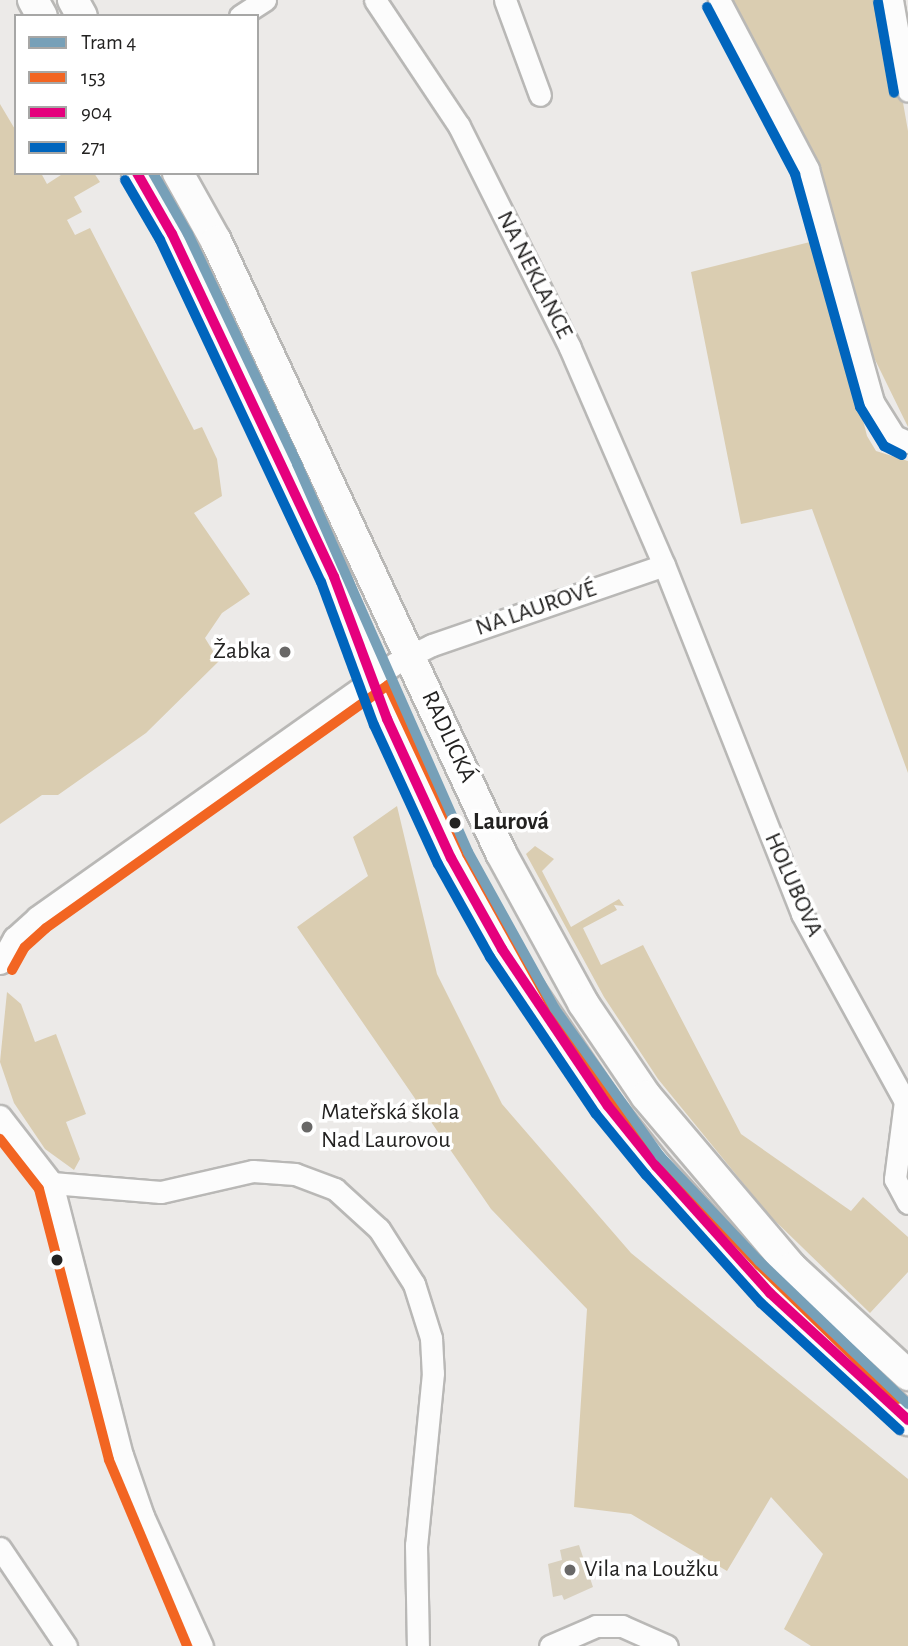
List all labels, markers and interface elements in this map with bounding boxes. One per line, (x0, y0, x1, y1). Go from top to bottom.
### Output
legend (14, 14, 259, 175)
text: Tram 4 (81, 32, 136, 53)
text: 153 (81, 67, 106, 88)
text: 904 (81, 102, 112, 123)
text: 271 (81, 137, 107, 158)
street label: NA NEKLANCE (490, 206, 578, 344)
street label: NA LAUROVÉ (472, 575, 600, 643)
place label: Žabka (213, 638, 271, 666)
marker: Žabka (277, 644, 293, 660)
street label: RADLICKÁ (414, 686, 482, 788)
place label: Laurová (473, 809, 549, 837)
marker: Laurová (443, 811, 467, 835)
street label: HOLUBOVA (757, 828, 829, 942)
place label: Mateřská škola Nad Laurovou (321, 1099, 460, 1155)
marker: Mateřská škola Nad Laurovou (299, 1119, 315, 1135)
unlabelled marker (50, 1253, 64, 1267)
place label: Vila na Loužku (584, 1556, 718, 1584)
marker: Vila na Loužku (562, 1562, 578, 1578)

